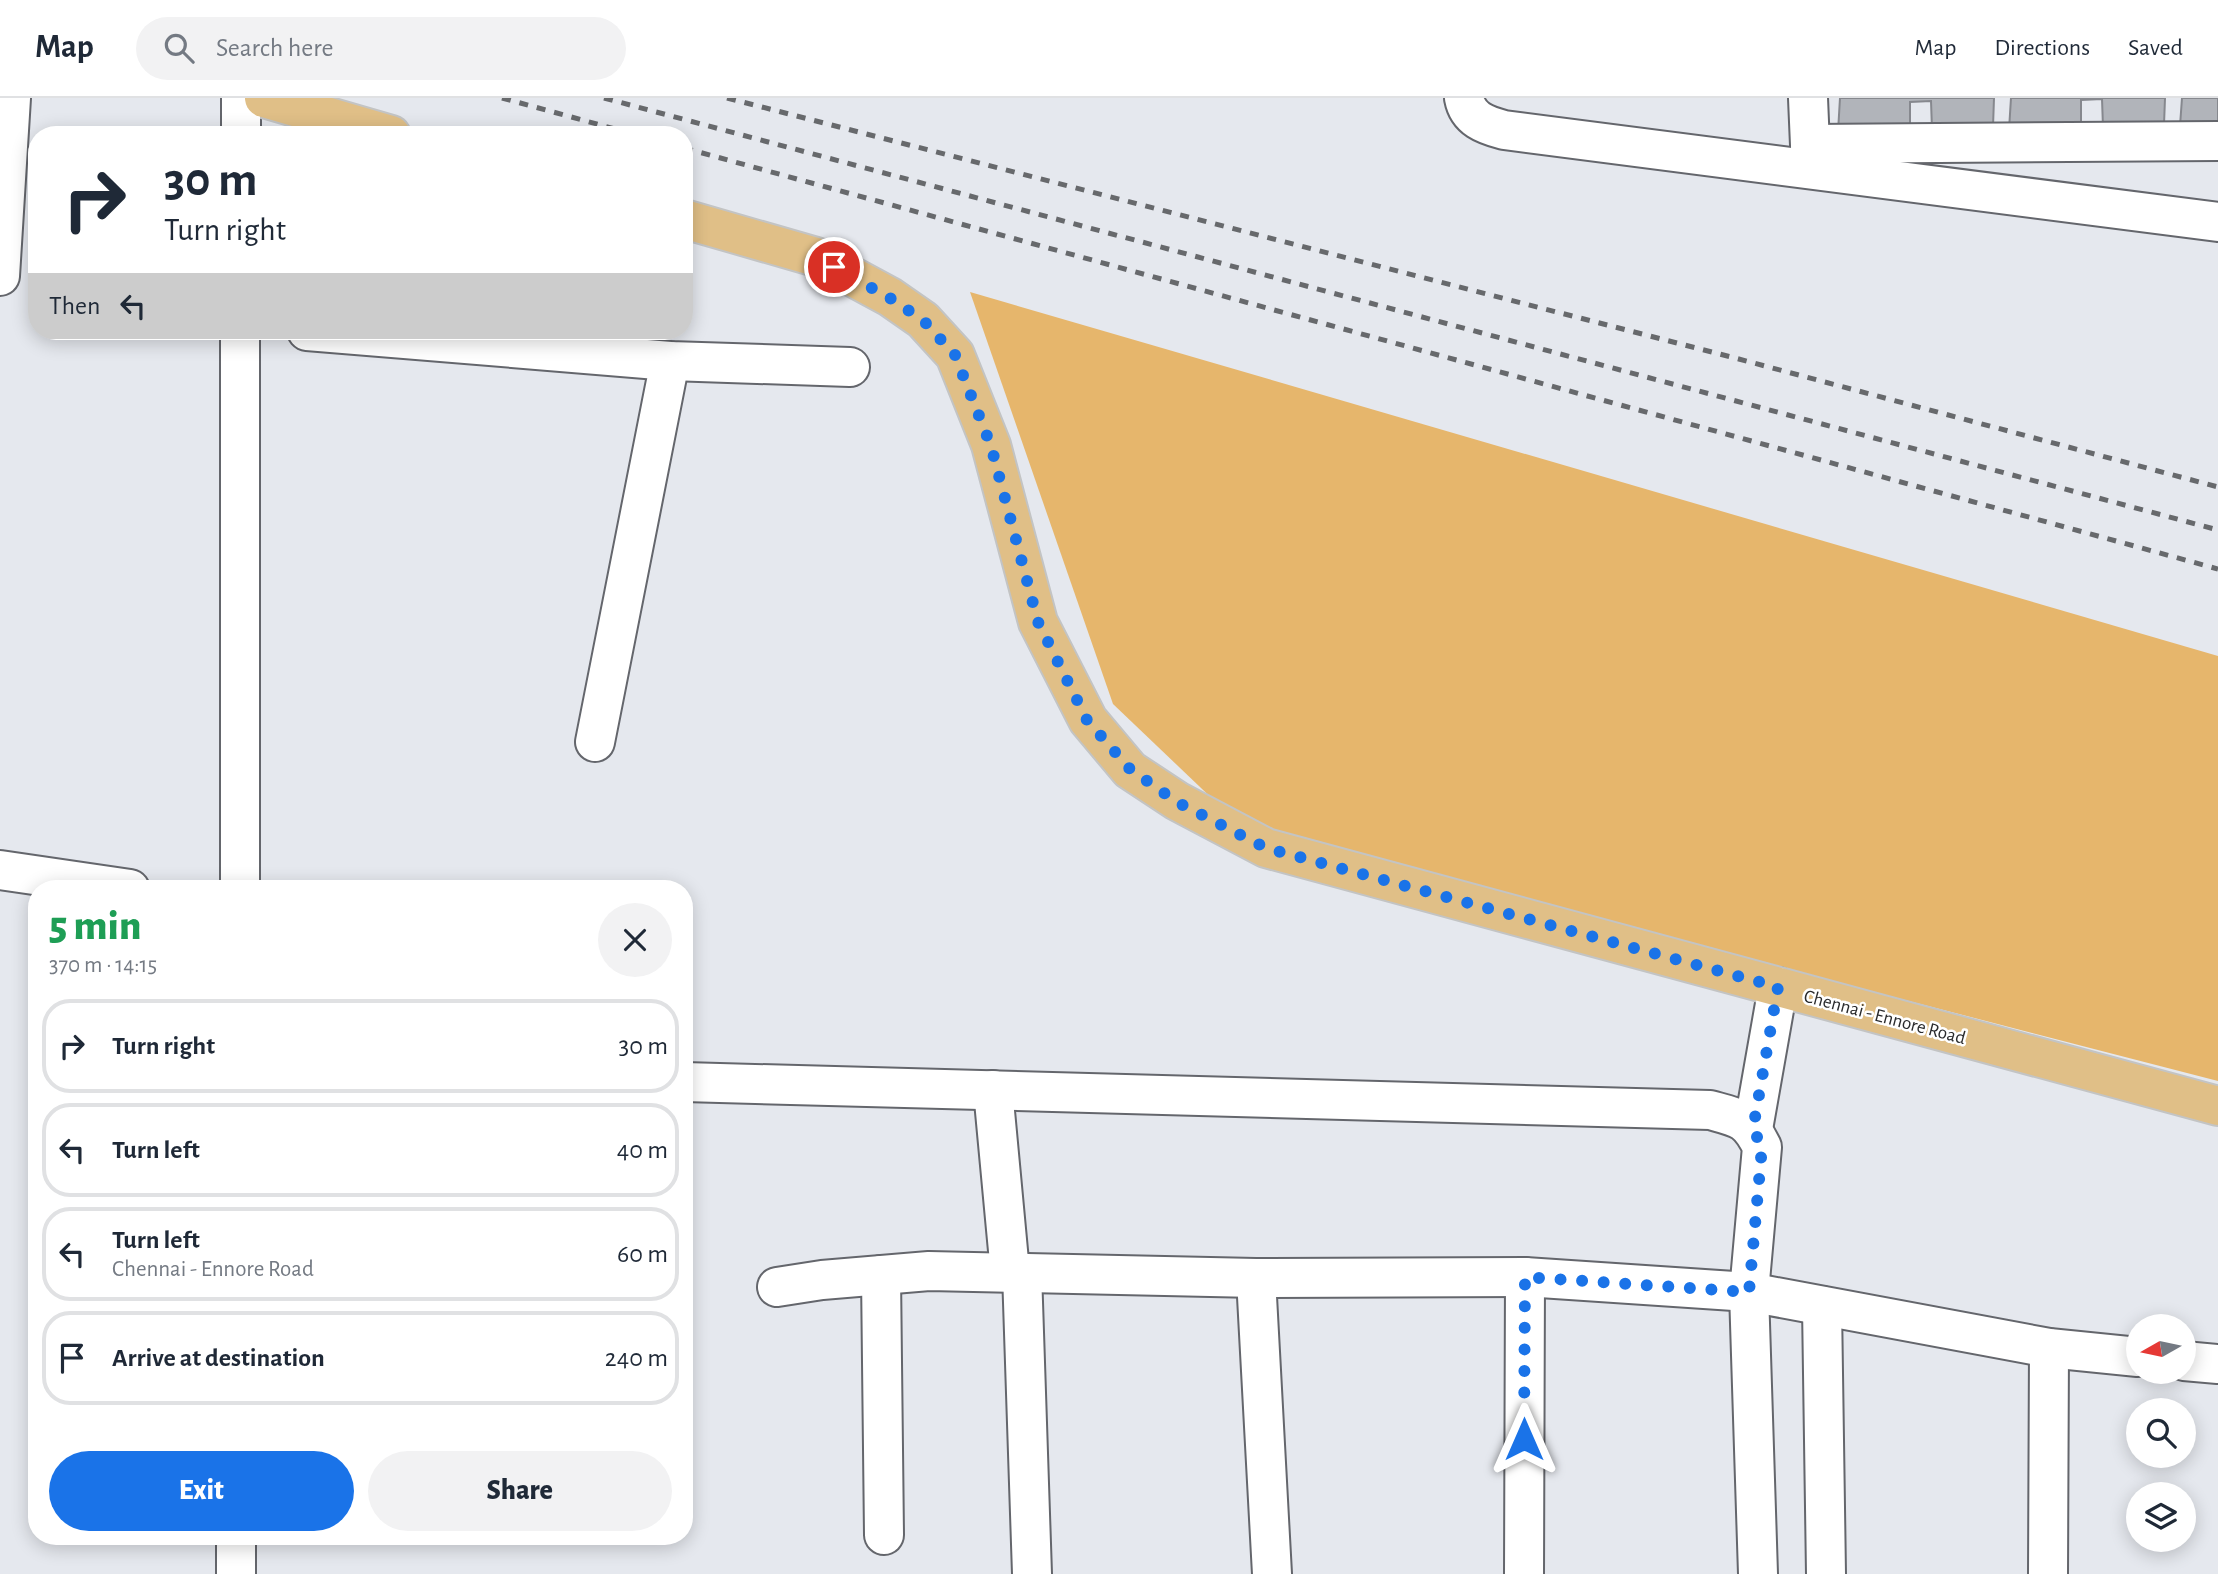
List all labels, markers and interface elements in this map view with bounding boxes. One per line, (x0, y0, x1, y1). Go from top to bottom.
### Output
search box (136, 17, 626, 80)
icon: search (160, 29, 198, 67)
text: Map (35, 31, 94, 64)
text: Search here (216, 35, 334, 61)
text: Map (1914, 36, 1956, 60)
text: Directions (1994, 36, 2090, 60)
text: Saved (2128, 36, 2183, 60)
icon: right (49, 154, 140, 245)
text: 30 m (164, 156, 258, 205)
text: Turn right (164, 214, 286, 246)
pin (804, 237, 864, 297)
icon: arrive (815, 248, 853, 286)
icon: left (114, 287, 152, 325)
text: Then (49, 293, 100, 319)
button: close (598, 903, 672, 977)
text: 5 min (49, 905, 141, 947)
text: 370 m · 14:15 (49, 954, 157, 977)
street label: Chennai - Ennore Road (1802, 987, 1968, 1048)
icon: right (53, 1027, 91, 1065)
text: Turn right (112, 1033, 215, 1059)
text: 30 m (618, 1033, 668, 1059)
icon: left (53, 1131, 91, 1169)
text: Turn left (112, 1137, 200, 1163)
text: 40 m (617, 1137, 668, 1163)
text: Turn left (112, 1227, 200, 1253)
icon: left (53, 1235, 91, 1273)
text: 60 m (617, 1241, 668, 1267)
text: Chennai - Ennore Road (112, 1258, 314, 1281)
north arrow (2126, 1314, 2196, 1384)
map controls (2126, 1314, 2196, 1552)
icon: arrive (53, 1339, 91, 1377)
text: Arrive at destination (112, 1345, 325, 1371)
text: 240 m (605, 1345, 668, 1371)
button: search (2126, 1398, 2196, 1468)
position arrow (1487, 1402, 1561, 1476)
button: Exit (49, 1451, 354, 1531)
button: Share (368, 1451, 672, 1531)
button: layers (2126, 1482, 2196, 1552)

